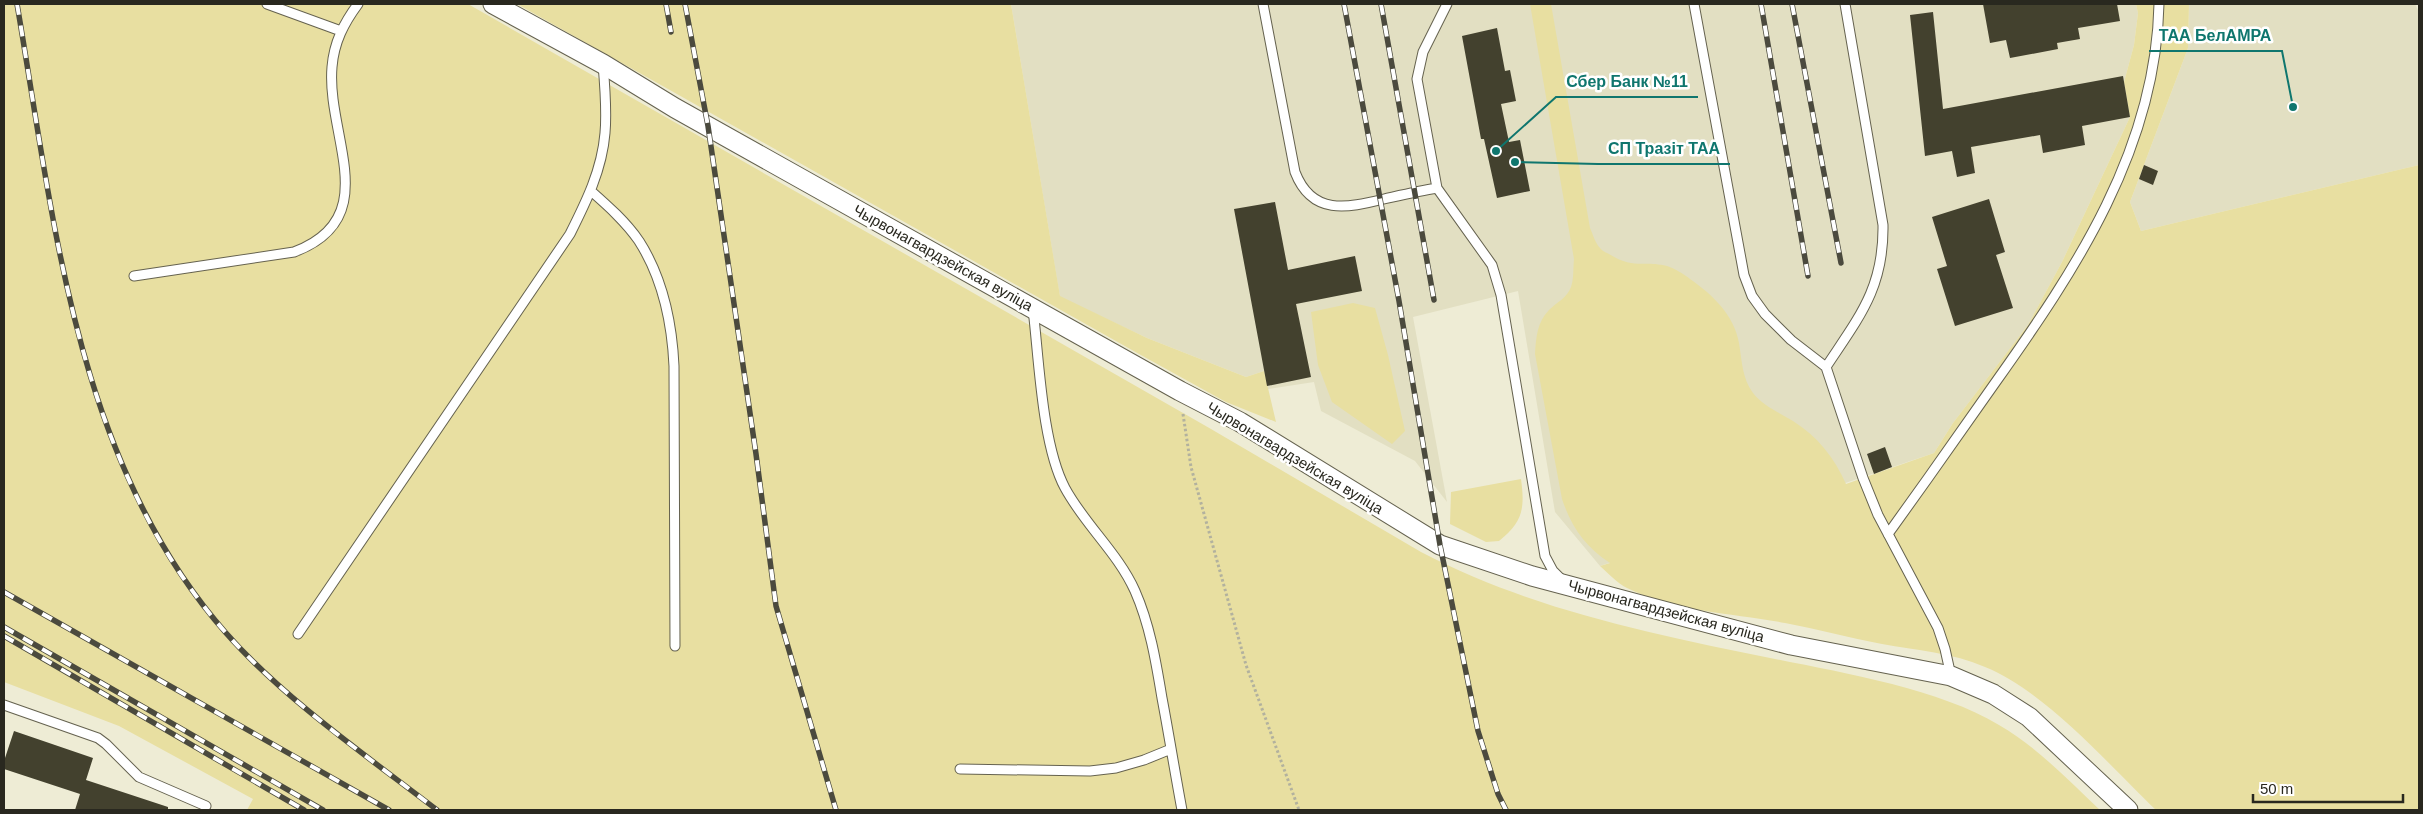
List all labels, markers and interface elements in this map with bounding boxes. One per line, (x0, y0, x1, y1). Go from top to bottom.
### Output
callout: ТАА БелАМРА (2149, 20, 2282, 51)
text: ТАА БелАМРА (2159, 27, 2272, 44)
callout: Сбер Банк №11 (1556, 66, 1698, 97)
text: Сбер Банк №11 (1566, 73, 1688, 90)
callout: СП Тразіт ТАА (1598, 133, 1730, 164)
text: СП Тразіт ТАА (1608, 140, 1720, 157)
street label: Чырвонагвардзейская вуліца (851, 201, 1037, 314)
street label: Чырвонагвардзейская вуліца (1204, 398, 1387, 517)
street label: Чырвонагвардзейская вуліца (1566, 576, 1767, 645)
scale bar (2253, 772, 2403, 804)
text: 50 m (2260, 780, 2293, 797)

